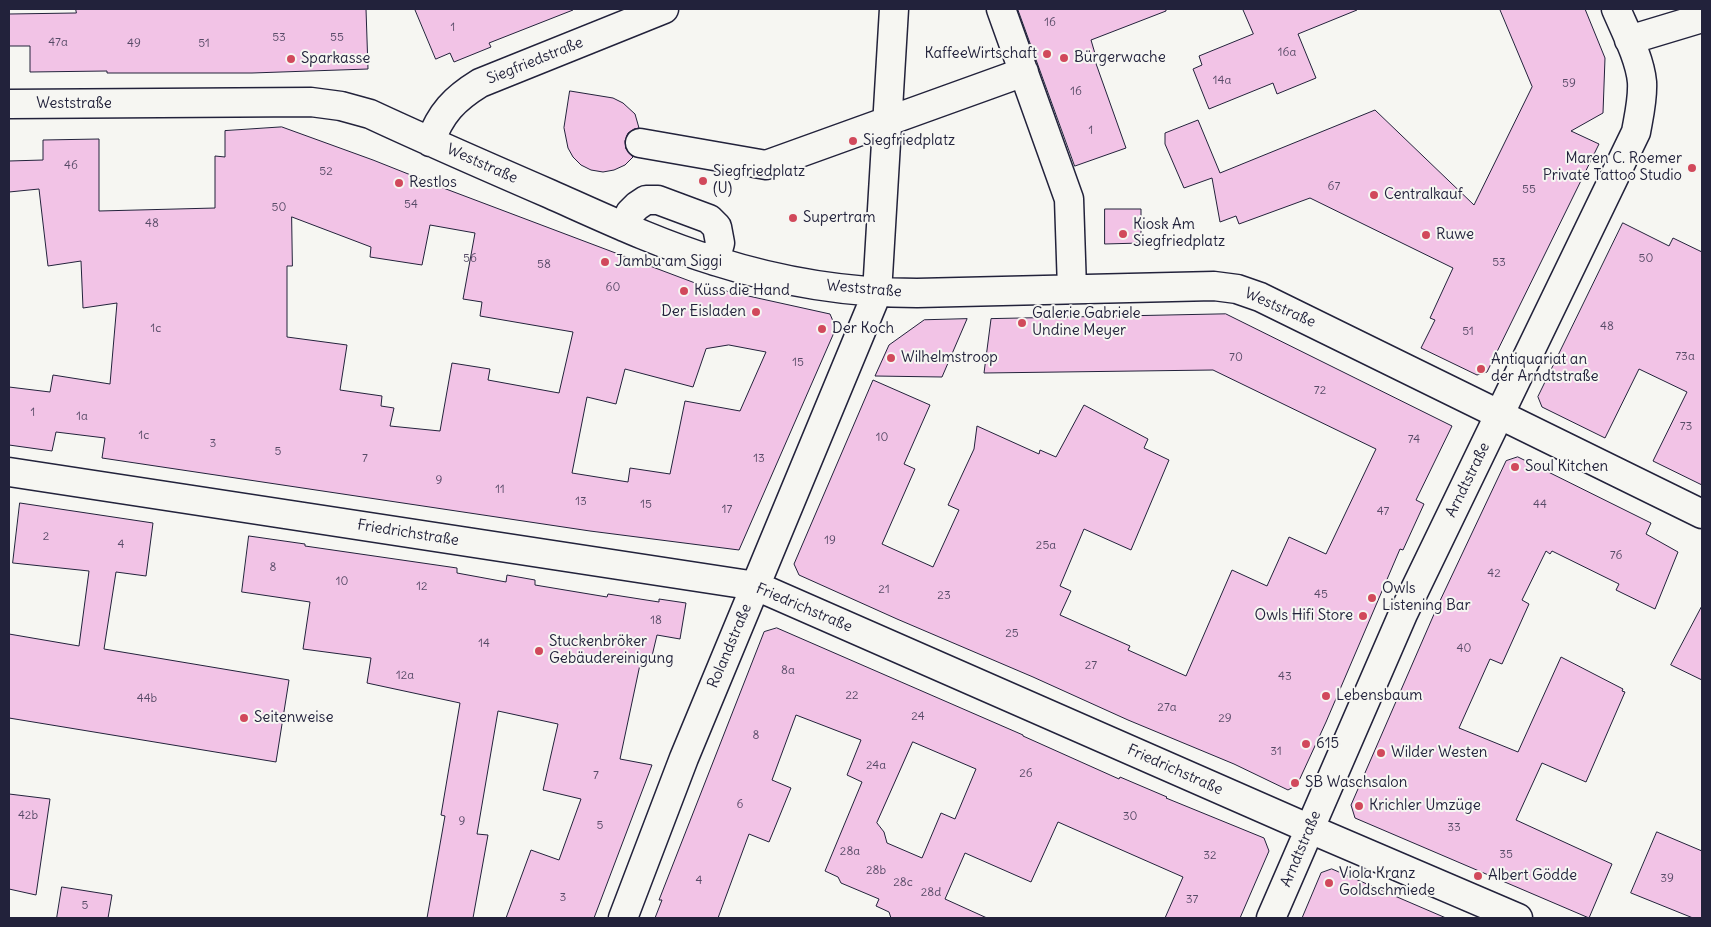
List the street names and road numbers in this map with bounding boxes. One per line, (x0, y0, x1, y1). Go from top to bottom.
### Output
street label: Siegfriedstraße (484, 34, 586, 88)
street label: Weststraße (36, 95, 112, 113)
street label: Weststraße (444, 140, 520, 188)
street label: Weststraße (826, 277, 902, 301)
street label: Weststraße (1242, 284, 1318, 332)
street label: Arndtstraße (1442, 440, 1494, 520)
street label: Friedrichstraße (356, 516, 460, 550)
street label: Friedrichstraße (753, 580, 855, 636)
street label: Rolandstraße (704, 601, 756, 691)
street label: Friedrichstraße (1124, 741, 1226, 799)
street label: Arndtstraße (1277, 808, 1325, 890)

